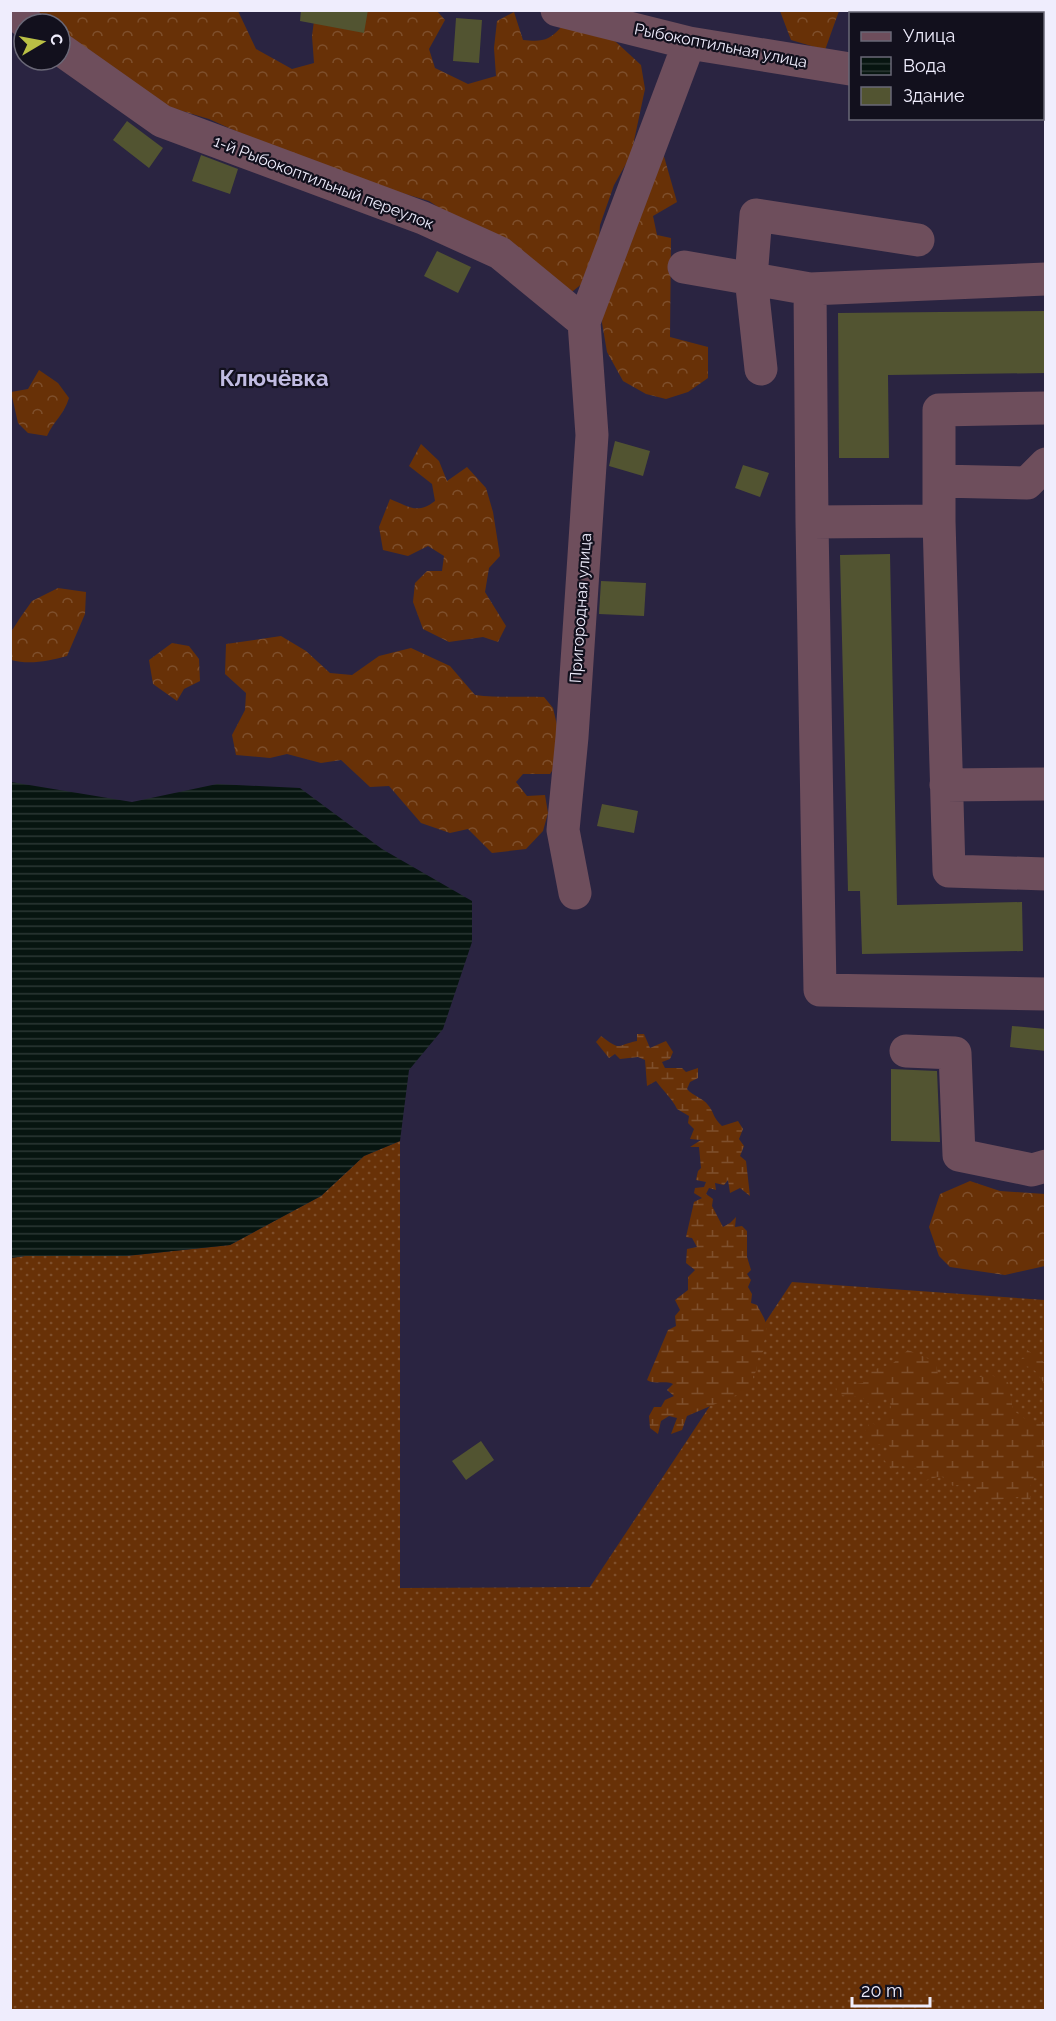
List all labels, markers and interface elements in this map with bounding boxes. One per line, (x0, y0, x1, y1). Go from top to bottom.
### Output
north arrow (12, 12, 72, 72)
legend (849, 12, 1044, 120)
street label: Рыбокоптильная улица (633, 19, 809, 72)
text: Улица (903, 25, 955, 46)
text: С (46, 32, 67, 47)
text: Вода (903, 55, 946, 76)
text: Здание (903, 85, 965, 106)
street label: 1-й Рыбокоптильный переулок (211, 132, 437, 233)
district label: Ключёвка (219, 365, 329, 391)
street label: Пригородная улица (566, 532, 595, 684)
scale bar (852, 1970, 930, 2008)
text: 20 m (861, 1980, 903, 2001)

